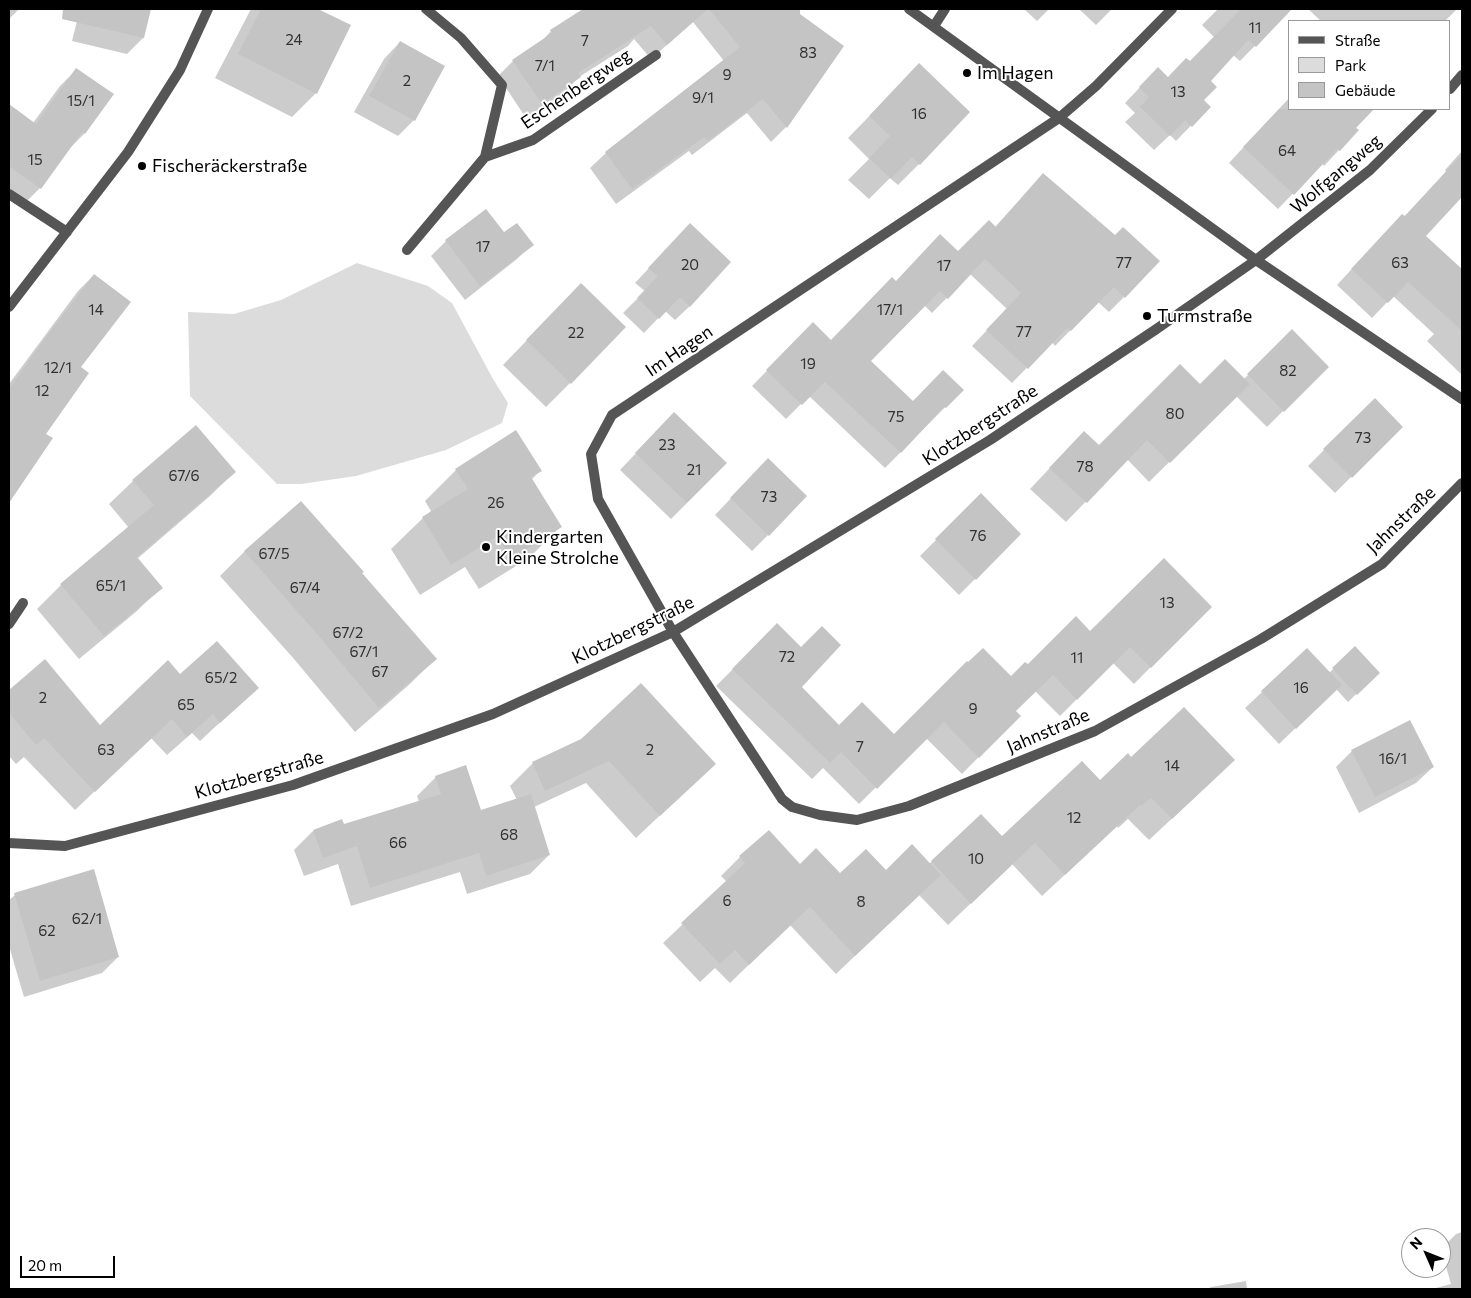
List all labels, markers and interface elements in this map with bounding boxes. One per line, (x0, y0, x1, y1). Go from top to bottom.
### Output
house number: 11 (1249, 19, 1261, 37)
legend (1288, 20, 1451, 110)
house number: 24 (285, 31, 303, 49)
text: Straße (1335, 31, 1381, 49)
house number: 7 (581, 32, 589, 50)
street label: Eschenbergweg (517, 44, 635, 134)
house number: 83 (799, 44, 817, 62)
text: Park (1335, 56, 1366, 74)
house number: 7/1 (535, 57, 555, 75)
place label: Im Hagen (977, 62, 1053, 84)
house number: 9 (722, 66, 732, 84)
marker: Im Hagen (961, 67, 973, 79)
house number: 2 (403, 72, 411, 90)
text: Gebäude (1335, 81, 1396, 99)
house number: 13 (1171, 83, 1185, 101)
house number: 9/1 (692, 89, 714, 107)
house number: 15/1 (67, 92, 95, 110)
house number: 16 (911, 105, 927, 123)
street label: Wolfgangweg (1286, 130, 1386, 218)
house number: 64 (1278, 142, 1296, 160)
house number: 15 (27, 151, 43, 169)
place label: Fischeräckerstraße (152, 155, 307, 177)
marker: Fischeräckerstraße (136, 160, 148, 172)
house number: 17 (476, 238, 490, 256)
house number: 77 (1116, 254, 1132, 272)
house number: 63 (1391, 254, 1409, 272)
house number: 20 (681, 256, 699, 274)
house number: 17 (937, 257, 951, 275)
house number: 14 (88, 301, 104, 319)
house number: 17/1 (877, 301, 903, 319)
place label: Turmstraße (1157, 305, 1252, 327)
marker: Turmstraße (1141, 310, 1153, 322)
street label: Im Hagen (641, 321, 717, 381)
house number: 77 (1016, 323, 1032, 341)
house number: 22 (568, 324, 584, 342)
house number: 19 (800, 355, 816, 373)
house number: 12/1 (44, 359, 72, 377)
house number: 82 (1279, 362, 1297, 380)
street label: Klotzbergstraße (918, 380, 1042, 470)
house number: 12 (35, 382, 49, 400)
house number: 80 (1166, 405, 1184, 423)
house number: 75 (888, 408, 904, 426)
house number: 73 (1355, 429, 1371, 447)
house number: 23 (659, 436, 675, 454)
house number: 78 (1077, 458, 1093, 476)
house number: 21 (687, 461, 701, 479)
house number: 67/6 (168, 467, 200, 485)
street label: Jahnstraße (1362, 482, 1440, 558)
house number: 73 (761, 488, 777, 506)
house number: 26 (487, 494, 505, 512)
place label: Kindergarten Kleine Strolche (496, 526, 619, 568)
house number: 76 (970, 527, 986, 545)
marker: Kindergarten Kleine Strolche (480, 541, 492, 553)
house number: 67/5 (258, 545, 290, 563)
house number: 65/1 (96, 577, 126, 595)
house number: 67/4 (290, 579, 320, 597)
street label: Klotzbergstraße (568, 591, 698, 669)
house number: 13 (1160, 594, 1174, 612)
house number: 67/2 (333, 624, 363, 642)
house number: 67/1 (350, 643, 378, 661)
house number: 72 (779, 648, 795, 666)
house number: 11 (1071, 649, 1083, 667)
house number: 67 (372, 663, 388, 681)
house number: 65/2 (205, 669, 237, 687)
house number: 16 (1293, 679, 1309, 697)
house number: 2 (39, 689, 47, 707)
house number: 65 (177, 696, 195, 714)
house number: 9 (968, 700, 978, 718)
street label: Jahnstraße (1003, 704, 1093, 758)
house number: 7 (856, 738, 864, 756)
house number: 63 (97, 741, 115, 759)
house number: 2 (646, 741, 654, 759)
street label: Klotzbergstraße (192, 746, 326, 804)
house number: 16/1 (1379, 750, 1407, 768)
house number: 14 (1164, 757, 1180, 775)
house number: 12 (1067, 809, 1081, 827)
house number: 68 (500, 826, 518, 844)
house number: 66 (389, 834, 407, 852)
house number: 10 (968, 850, 984, 868)
house number: 6 (722, 892, 732, 910)
house number: 8 (856, 893, 866, 911)
house number: 62/1 (72, 910, 102, 928)
house number: 62 (38, 922, 56, 940)
north arrow (1401, 1228, 1451, 1278)
text: N (1406, 1233, 1425, 1253)
scale bar (22, 1246, 118, 1278)
text: 20 m (28, 1256, 62, 1274)

